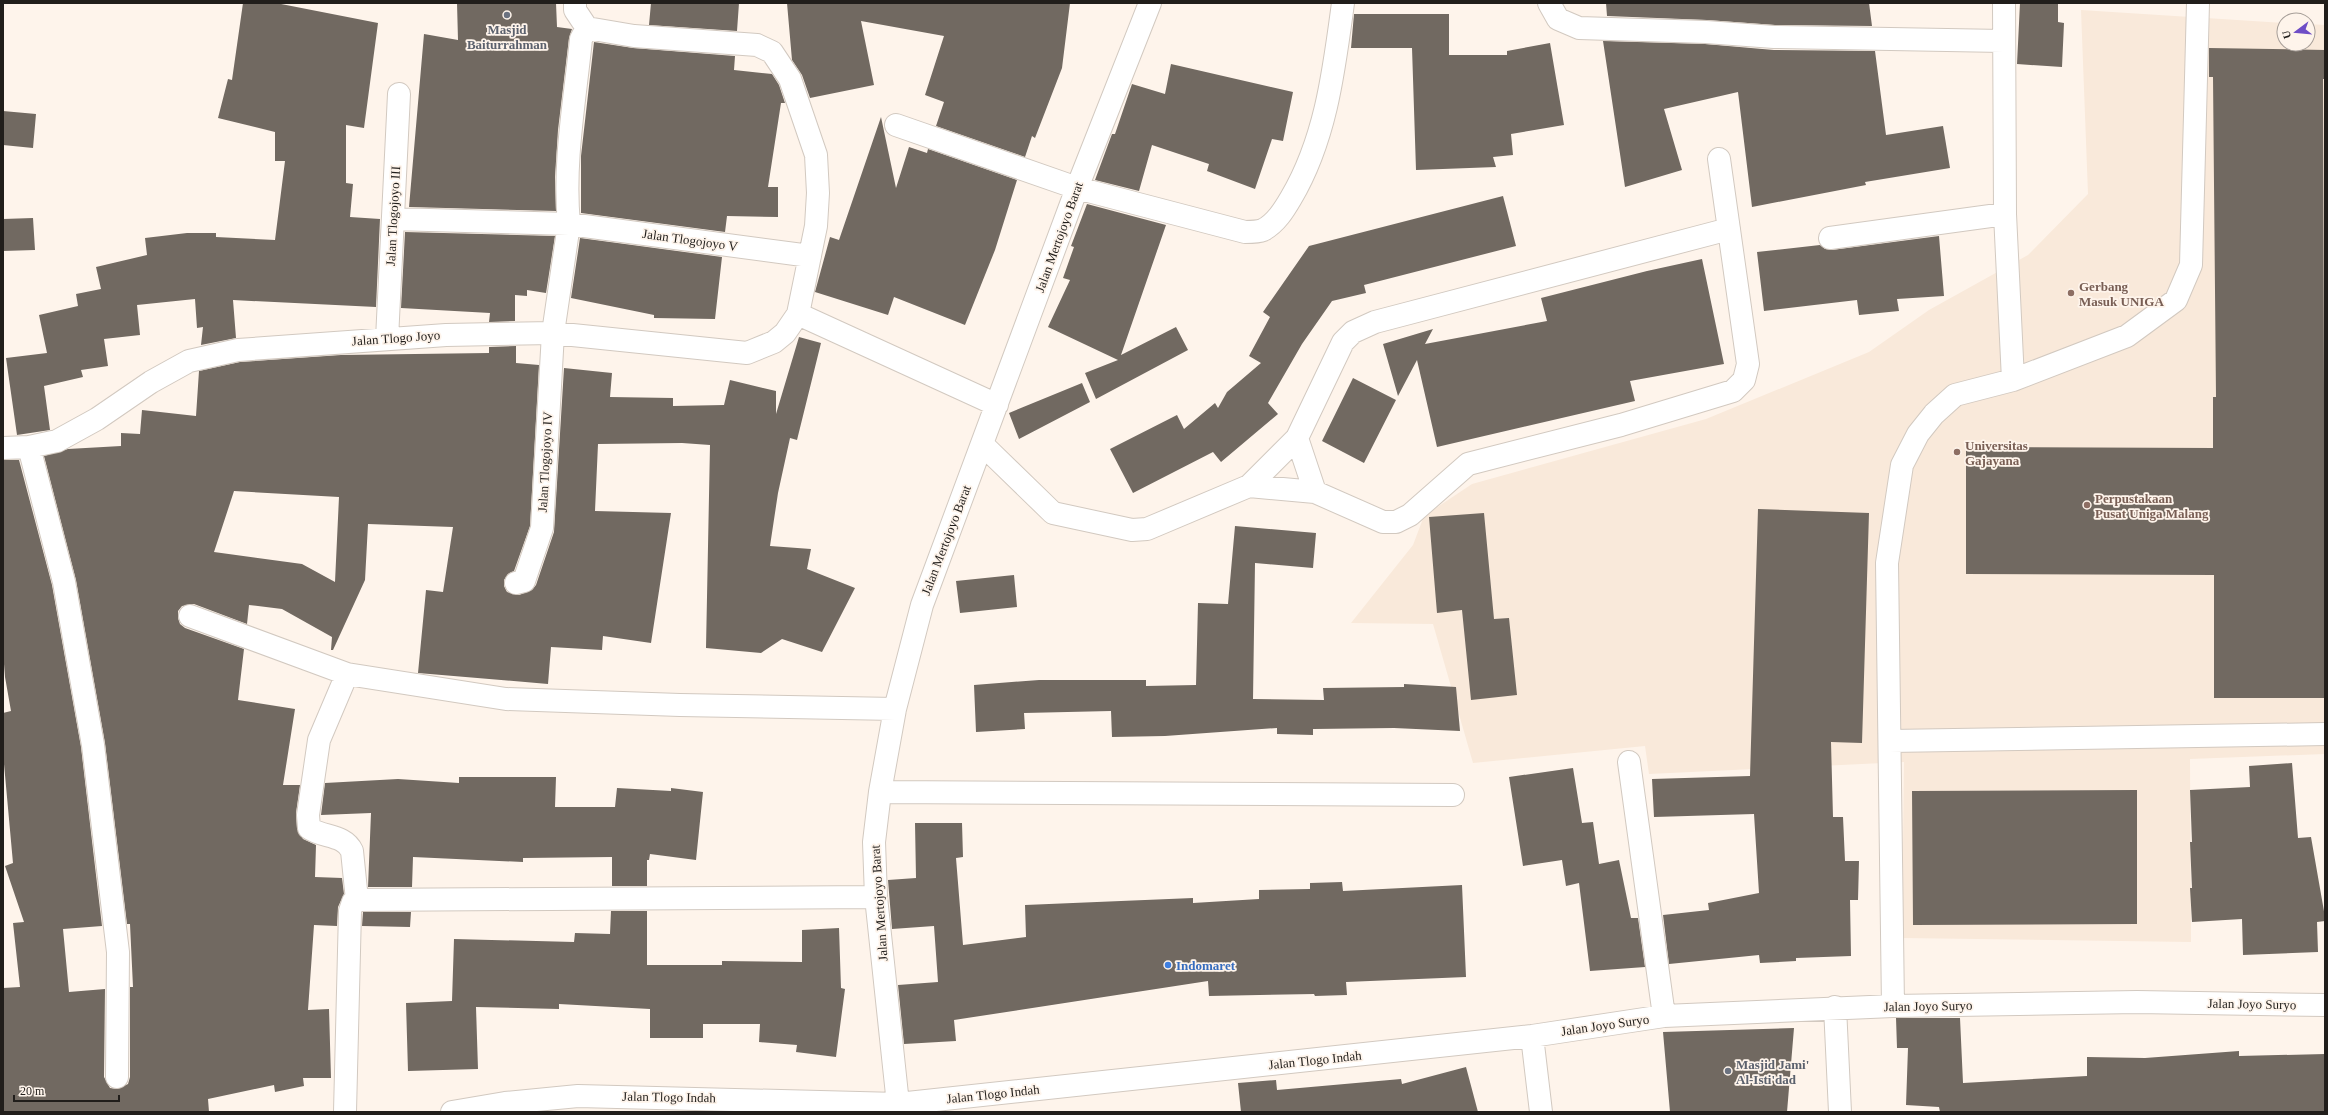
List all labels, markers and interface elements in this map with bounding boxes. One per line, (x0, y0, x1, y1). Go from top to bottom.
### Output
marker: Masjid Baiturrahman (502, 10, 512, 20)
north arrow (2276, 12, 2316, 52)
place label: Masjid Baiturrahman (467, 22, 548, 52)
text: U (2280, 29, 2293, 40)
street label: Jalan Tlogojoyo III (383, 166, 403, 266)
street label: Jalan Mertojoyo Barat (1032, 179, 1086, 294)
street label: Jalan Tlogojoyo V (641, 226, 739, 254)
place label: Gerbang Masuk UNIGA (2079, 279, 2164, 309)
marker: Gerbang Masuk UNIGA (2066, 288, 2076, 298)
street label: Jalan Tlogo Joyo (351, 327, 441, 349)
street label: Jalan Tlogojoyo IV (535, 411, 555, 513)
place label: Universitas Gajayana (1965, 438, 2028, 468)
marker: Universitas Gajayana (1952, 447, 1962, 457)
street label: Jalan Mertojoyo Barat (918, 483, 974, 597)
place label: Perpustakaan Pusat Uniga Malang (2095, 491, 2209, 521)
marker: Perpustakaan Pusat Uniga Malang (2082, 500, 2092, 510)
street label: Jalan Mertojoyo Barat (867, 844, 891, 962)
place label: Indomaret (1176, 958, 1236, 973)
marker: Indomaret (1163, 960, 1173, 970)
street label: Jalan Joyo Suryo (2207, 996, 2297, 1012)
street label: Jalan Joyo Suryo (1883, 998, 1973, 1014)
street label: Jalan Joyo Suryo (1560, 1011, 1650, 1039)
street label: Jalan Tlogo Indah (1268, 1048, 1363, 1072)
place label: Masjid Jami' Al-Isti'dad (1736, 1057, 1809, 1087)
marker: Masjid Jami' Al-Isti'dad (1723, 1066, 1733, 1076)
scale bar (14, 1077, 119, 1103)
street label: Jalan Tlogo Indah (946, 1082, 1041, 1106)
text: 20 m (20, 1084, 45, 1098)
street label: Jalan Tlogo Indah (622, 1089, 716, 1105)

